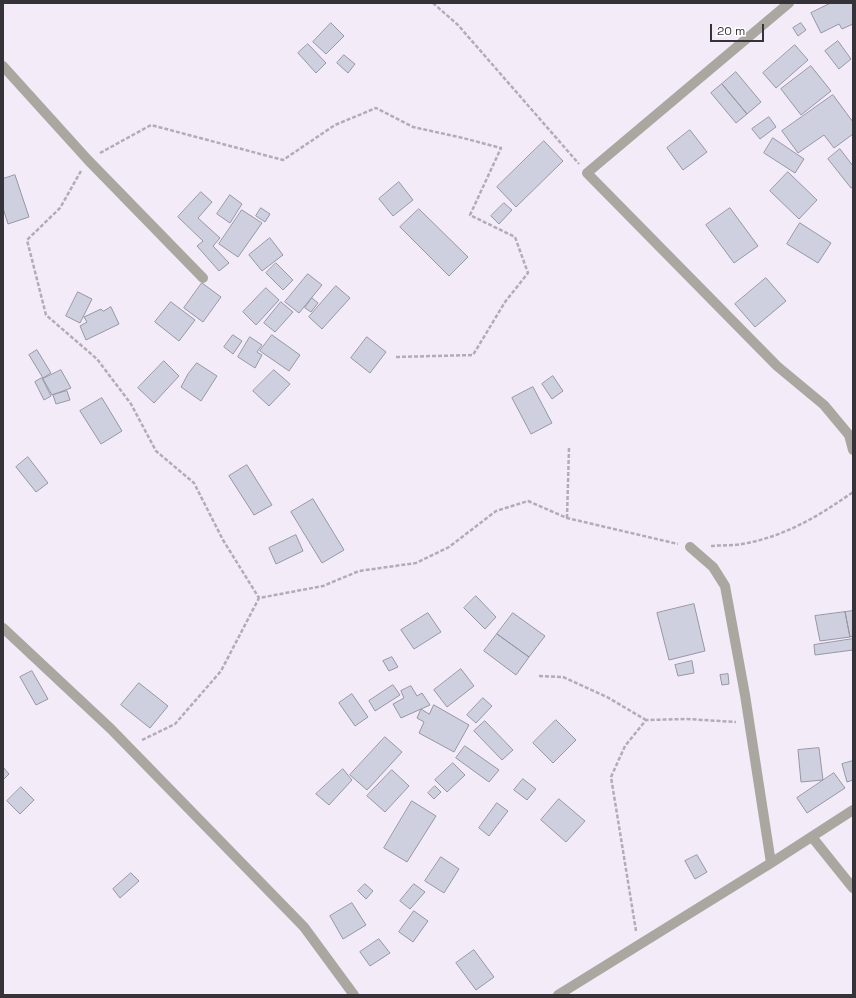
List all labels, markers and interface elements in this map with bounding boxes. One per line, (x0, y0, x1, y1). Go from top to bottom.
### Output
scale bar (712, 16, 766, 42)
text: 20 m (717, 23, 745, 39)

